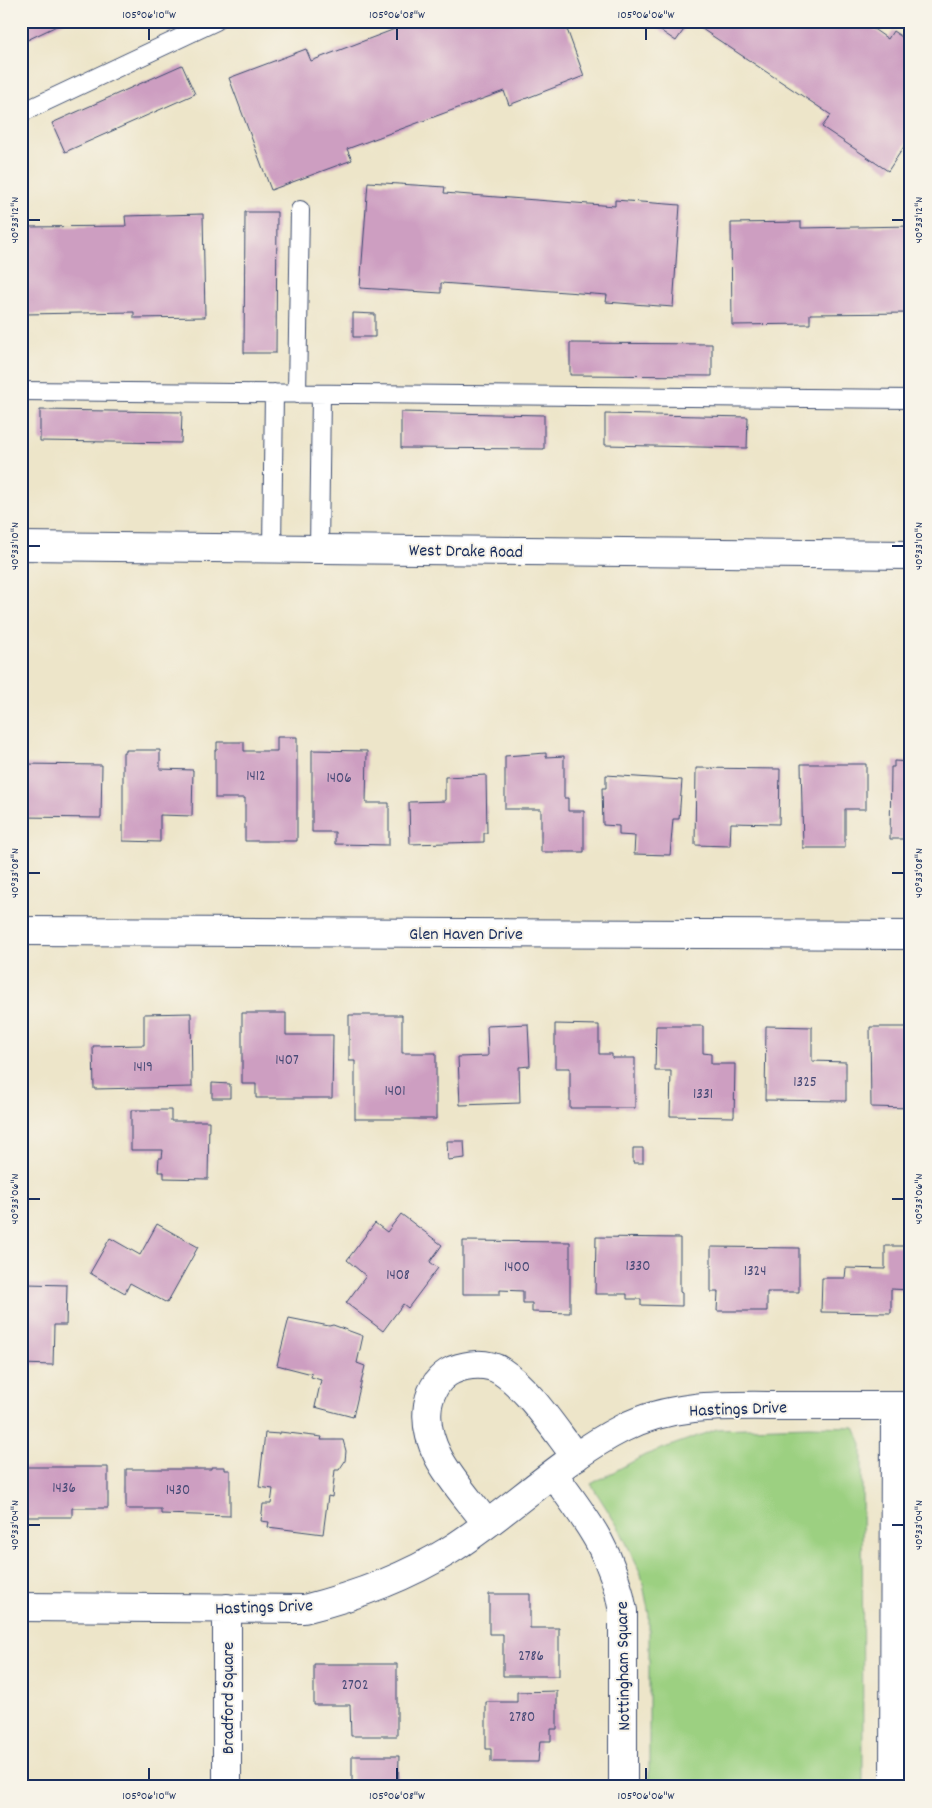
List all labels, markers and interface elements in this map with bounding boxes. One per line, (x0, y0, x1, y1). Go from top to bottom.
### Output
text: 105°06'10"W (122, 7, 176, 24)
text: 105°06'08"W (369, 7, 425, 24)
text: 105°06'06"W (618, 7, 675, 24)
text: 40°33'12"N (7, 197, 24, 243)
text: 40°33'12"N (911, 197, 928, 243)
text: 40°33'10"N (7, 522, 24, 570)
text: 40°33'10"N (911, 522, 928, 570)
street label: West Drake Road (409, 539, 523, 566)
house number: 1412 (246, 766, 266, 788)
house number: 1406 (326, 768, 352, 790)
text: 40°33'08"N (7, 848, 24, 898)
text: 40°33'08"N (911, 848, 928, 898)
street label: Glen Haven Drive (409, 923, 523, 948)
house number: 1407 (275, 1050, 299, 1072)
house number: 1419 (133, 1057, 153, 1079)
house number: 1325 (793, 1072, 817, 1094)
house number: 1401 (385, 1081, 405, 1103)
house number: 1331 (693, 1084, 713, 1106)
text: 40°33'06"N (7, 1173, 24, 1225)
text: 40°33'06"N (911, 1173, 928, 1225)
house number: 1330 (626, 1256, 650, 1278)
house number: 1400 (504, 1257, 530, 1279)
house number: 1324 (744, 1261, 766, 1283)
house number: 1408 (386, 1265, 410, 1287)
street label: Hastings Drive (689, 1396, 787, 1425)
house number: 1436 (52, 1478, 76, 1500)
house number: 1430 (166, 1480, 190, 1502)
text: 40°33'04"N (7, 1500, 24, 1550)
text: 40°33'04"N (911, 1500, 928, 1550)
street label: Hastings Drive (215, 1594, 313, 1623)
street label: Nottingham Square (611, 1601, 638, 1731)
street label: Bradford Square (217, 1642, 242, 1754)
house number: 2786 (518, 1646, 544, 1668)
house number: 2702 (341, 1675, 369, 1697)
house number: 2780 (509, 1707, 535, 1729)
text: 105°06'10"W (122, 1788, 176, 1805)
text: 105°06'08"W (369, 1788, 425, 1805)
text: 105°06'06"W (618, 1788, 675, 1805)

